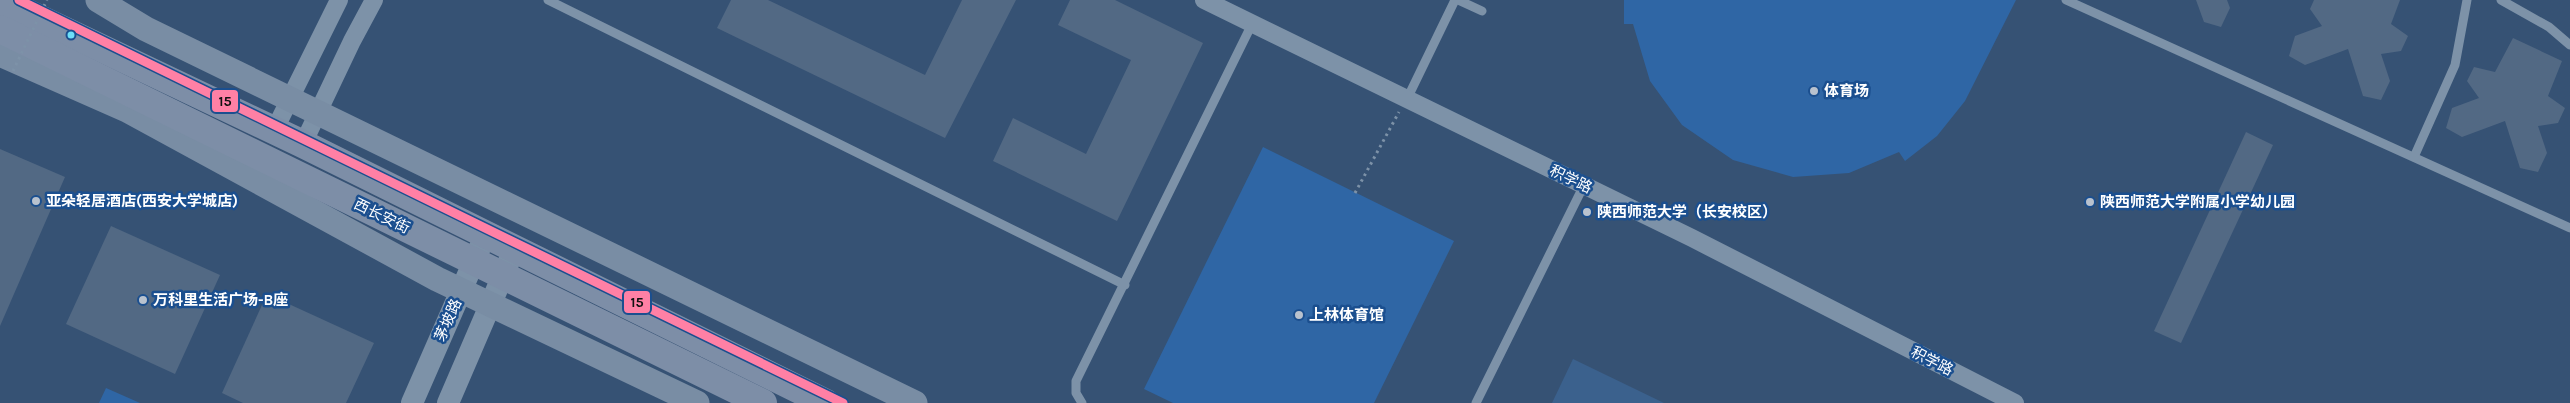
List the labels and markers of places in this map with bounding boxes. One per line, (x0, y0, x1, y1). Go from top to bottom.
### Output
unlabelled marker (66, 30, 76, 40)
place label: 体育场 (1824, 82, 1869, 100)
marker: 体育场 (1808, 85, 1820, 97)
place label: 亚朵轻居酒店(西安大学城店) (46, 192, 238, 210)
place label: 陕西师范大学附属小学幼儿园 (2100, 193, 2295, 211)
marker: 亚朵轻居酒店(西安大学城店) (30, 195, 42, 207)
marker: 陕西师范大学附属小学幼儿园 (2084, 196, 2096, 208)
place label: 陕西师范大学（长安校区） (1597, 203, 1777, 221)
marker: 陕西师范大学（长安校区） (1581, 206, 1593, 218)
place label: 万科里生活广场-B座 (153, 291, 288, 309)
marker: 万科里生活广场-B座 (137, 294, 149, 306)
place label: 上林体育馆 (1309, 306, 1384, 324)
marker: 上林体育馆 (1293, 309, 1305, 321)

